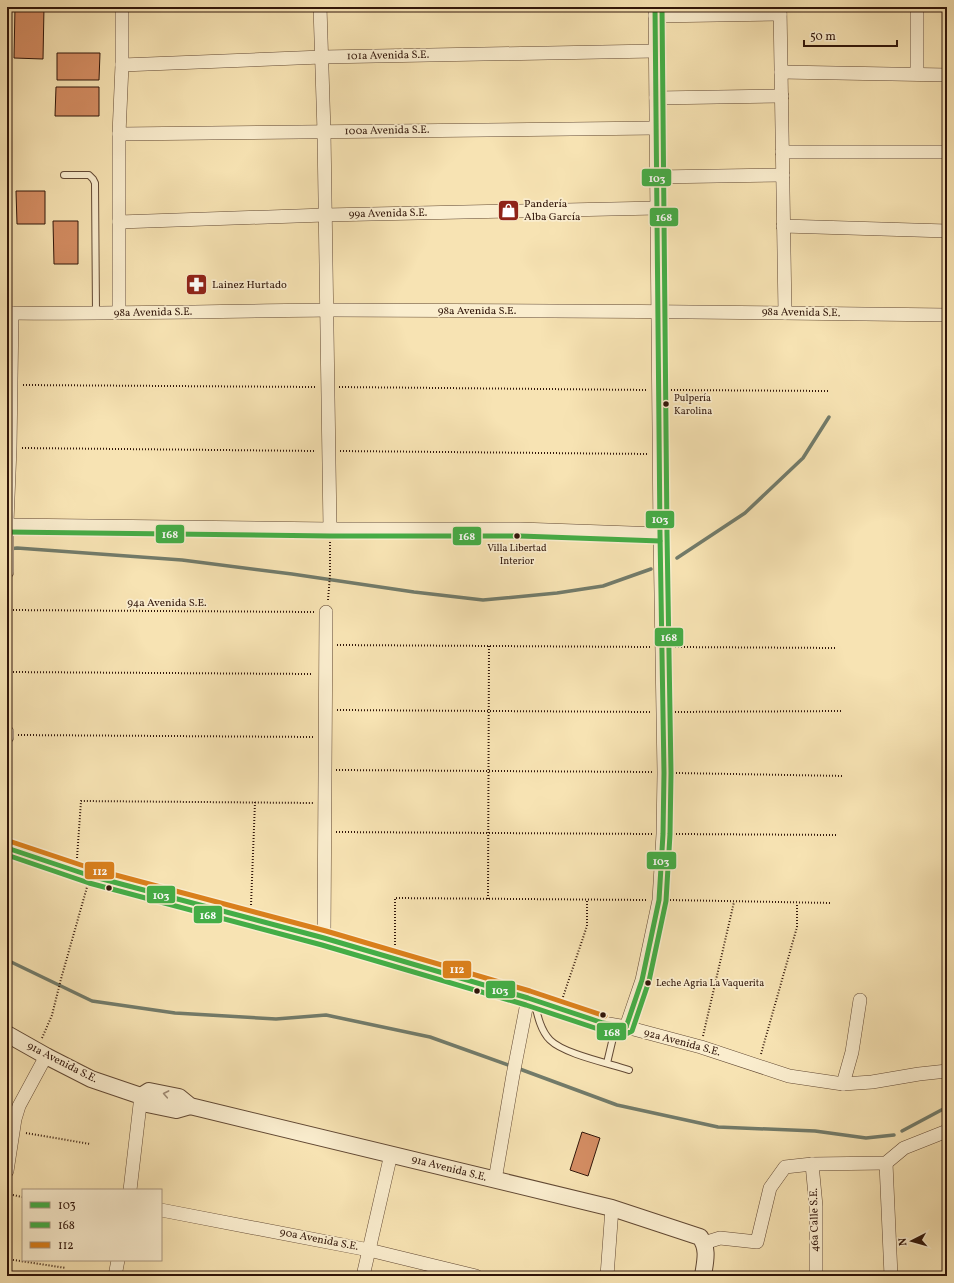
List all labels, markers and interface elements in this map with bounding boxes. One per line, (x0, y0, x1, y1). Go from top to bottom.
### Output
scale bar (804, 22, 897, 48)
text: 50 m (810, 29, 836, 45)
street label: 101a Avenida S.E. (347, 48, 430, 64)
street label: 100a Avenida S.E. (344, 123, 430, 139)
line badge: 103 (641, 168, 672, 187)
text: 103 (649, 172, 666, 187)
shop icon: Pandería Alba García (495, 197, 521, 223)
place label: Pandería Alba García (524, 197, 581, 225)
street label: 99a Avenida S.E. (348, 206, 428, 222)
line badge: 168 (649, 207, 679, 227)
text: 168 (656, 211, 672, 226)
pharmacy icon: Lainez Hurtado (184, 272, 210, 298)
place label: Lainez Hurtado (212, 278, 287, 293)
street label: 98a Avenida S.E. (438, 304, 517, 319)
street label: 98a Avenida S.E. (114, 305, 193, 321)
street label: 98a Avenida S.E. (762, 305, 841, 321)
place label: Pulpería Karolina (674, 391, 712, 418)
marker: Pulpería Karolina (661, 399, 671, 409)
line badge: 103 (645, 510, 675, 529)
text: 103 (652, 513, 669, 528)
line badge: 168 (155, 524, 185, 544)
line badge: 168 (452, 526, 482, 546)
text: 168 (162, 528, 178, 543)
text: 168 (459, 530, 475, 545)
marker: Villa Libertad Interior (512, 531, 522, 541)
place label: Villa Libertad Interior (487, 541, 547, 568)
street label: 94a Avenida S.E. (127, 596, 207, 611)
line badge: 168 (654, 627, 684, 647)
text: 168 (661, 631, 677, 646)
line badge: 103 (646, 851, 677, 870)
text: 103 (653, 855, 670, 870)
line badge: 112 (84, 861, 115, 880)
text: 112 (93, 865, 108, 880)
unlabelled marker (104, 883, 114, 893)
line badge: 103 (146, 885, 176, 904)
text: 103 (153, 889, 170, 904)
line badge: 168 (193, 905, 223, 924)
text: 168 (200, 909, 216, 924)
line badge: 112 (442, 960, 472, 979)
text: 112 (450, 963, 465, 978)
place label: Leche Agria La Vaquerita (656, 976, 764, 990)
marker: Leche Agria La Vaquerita (643, 978, 653, 988)
line badge: 103 (485, 980, 516, 999)
text: 103 (492, 984, 509, 999)
unlabelled marker (472, 986, 482, 996)
unlabelled marker (598, 1010, 608, 1020)
line badge: 168 (596, 1022, 627, 1041)
text: 168 (604, 1026, 620, 1041)
street label: 92a Avenida S.E. (642, 1026, 722, 1061)
street label: 91a Avenida S.E. (24, 1039, 100, 1087)
one-way arrow (163, 1091, 169, 1099)
street label: 91a Avenida S.E. (410, 1152, 489, 1186)
street label: 46a Calle S.E. (807, 1187, 823, 1252)
legend (22, 1189, 162, 1261)
text: 103 (58, 1198, 76, 1214)
text: 168 (58, 1218, 75, 1234)
north arrow (892, 1221, 932, 1261)
street label: 90a Avenida S.E. (278, 1225, 360, 1255)
text: N (896, 1237, 911, 1247)
text: 112 (58, 1238, 74, 1254)

